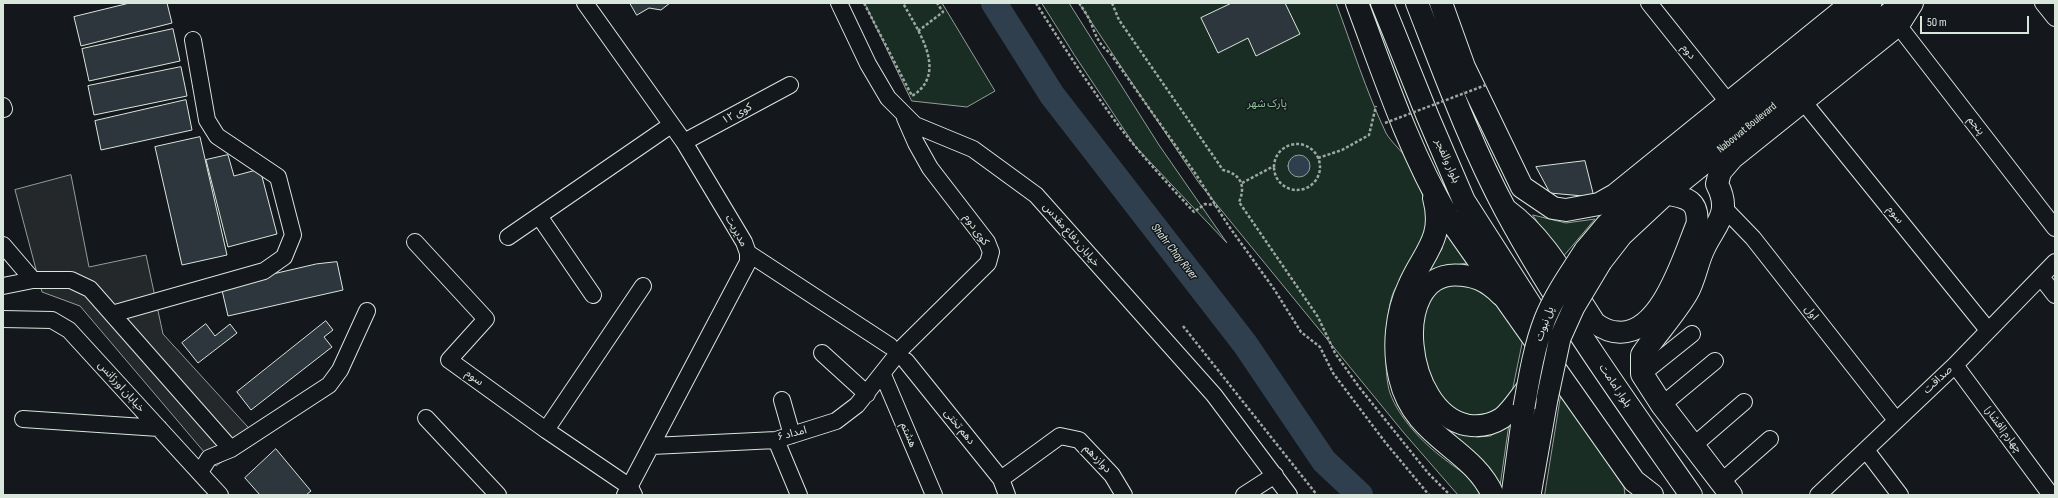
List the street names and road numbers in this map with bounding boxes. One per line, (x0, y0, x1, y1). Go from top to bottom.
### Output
street label: دوم (1678, 42, 1698, 62)
street label: Nabovvat Boulevard (1715, 100, 1779, 156)
street label: کوی ۱۲ (720, 101, 754, 127)
street label: پنجم (1965, 114, 1987, 138)
street label: بلوار والفجر (1431, 137, 1463, 185)
street label: خیابان دفاع مقدس (1040, 200, 1102, 270)
street label: سوم (1884, 203, 1906, 227)
street label: کوی دوم (960, 212, 992, 248)
street label: مدیریت (722, 213, 750, 249)
street label: اول (1801, 303, 1821, 323)
street label: پل نبوت (1533, 305, 1557, 343)
street label: خیابان اورژانس (95, 359, 147, 415)
street label: بلوار امامت (1596, 362, 1634, 410)
street label: صداقت (1921, 363, 1955, 397)
street label: سوم (462, 367, 486, 389)
street label: چهارم (افشار) (1981, 404, 2025, 456)
street label: دهم تختی (941, 407, 977, 447)
street label: هشتم (897, 420, 919, 450)
street label: امداد ۶ (776, 424, 808, 444)
street label: دوازدهم (1080, 442, 1114, 476)

